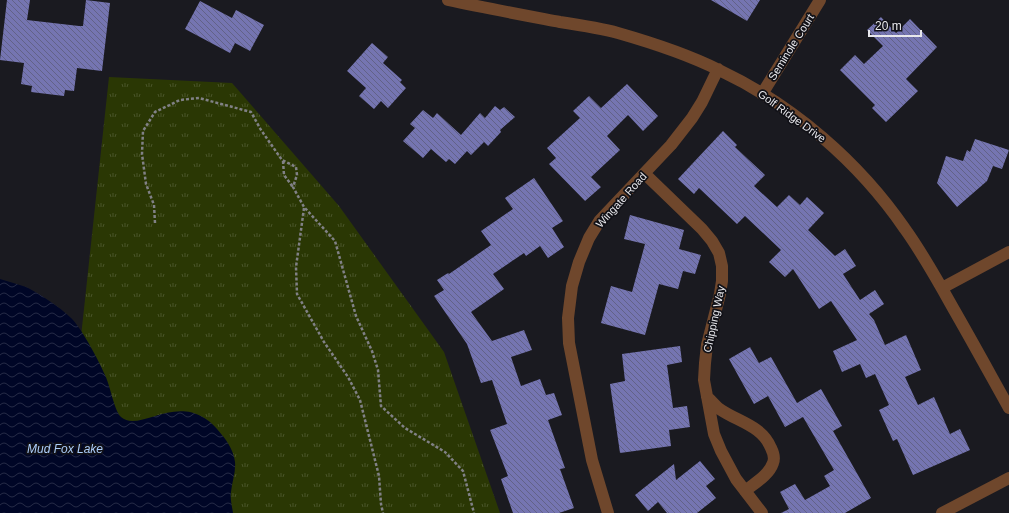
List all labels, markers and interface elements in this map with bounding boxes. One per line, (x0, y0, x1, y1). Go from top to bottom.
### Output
street label: Seminole Court (766, 12, 816, 82)
scale bar (869, 12, 921, 38)
text: 20 m (875, 19, 902, 33)
street label: Golf Ridge Drive (756, 87, 828, 145)
street label: Wingate Road (593, 170, 649, 230)
street label: Chipping Way (701, 284, 727, 354)
water label: Mud Fox Lake (27, 442, 103, 456)

